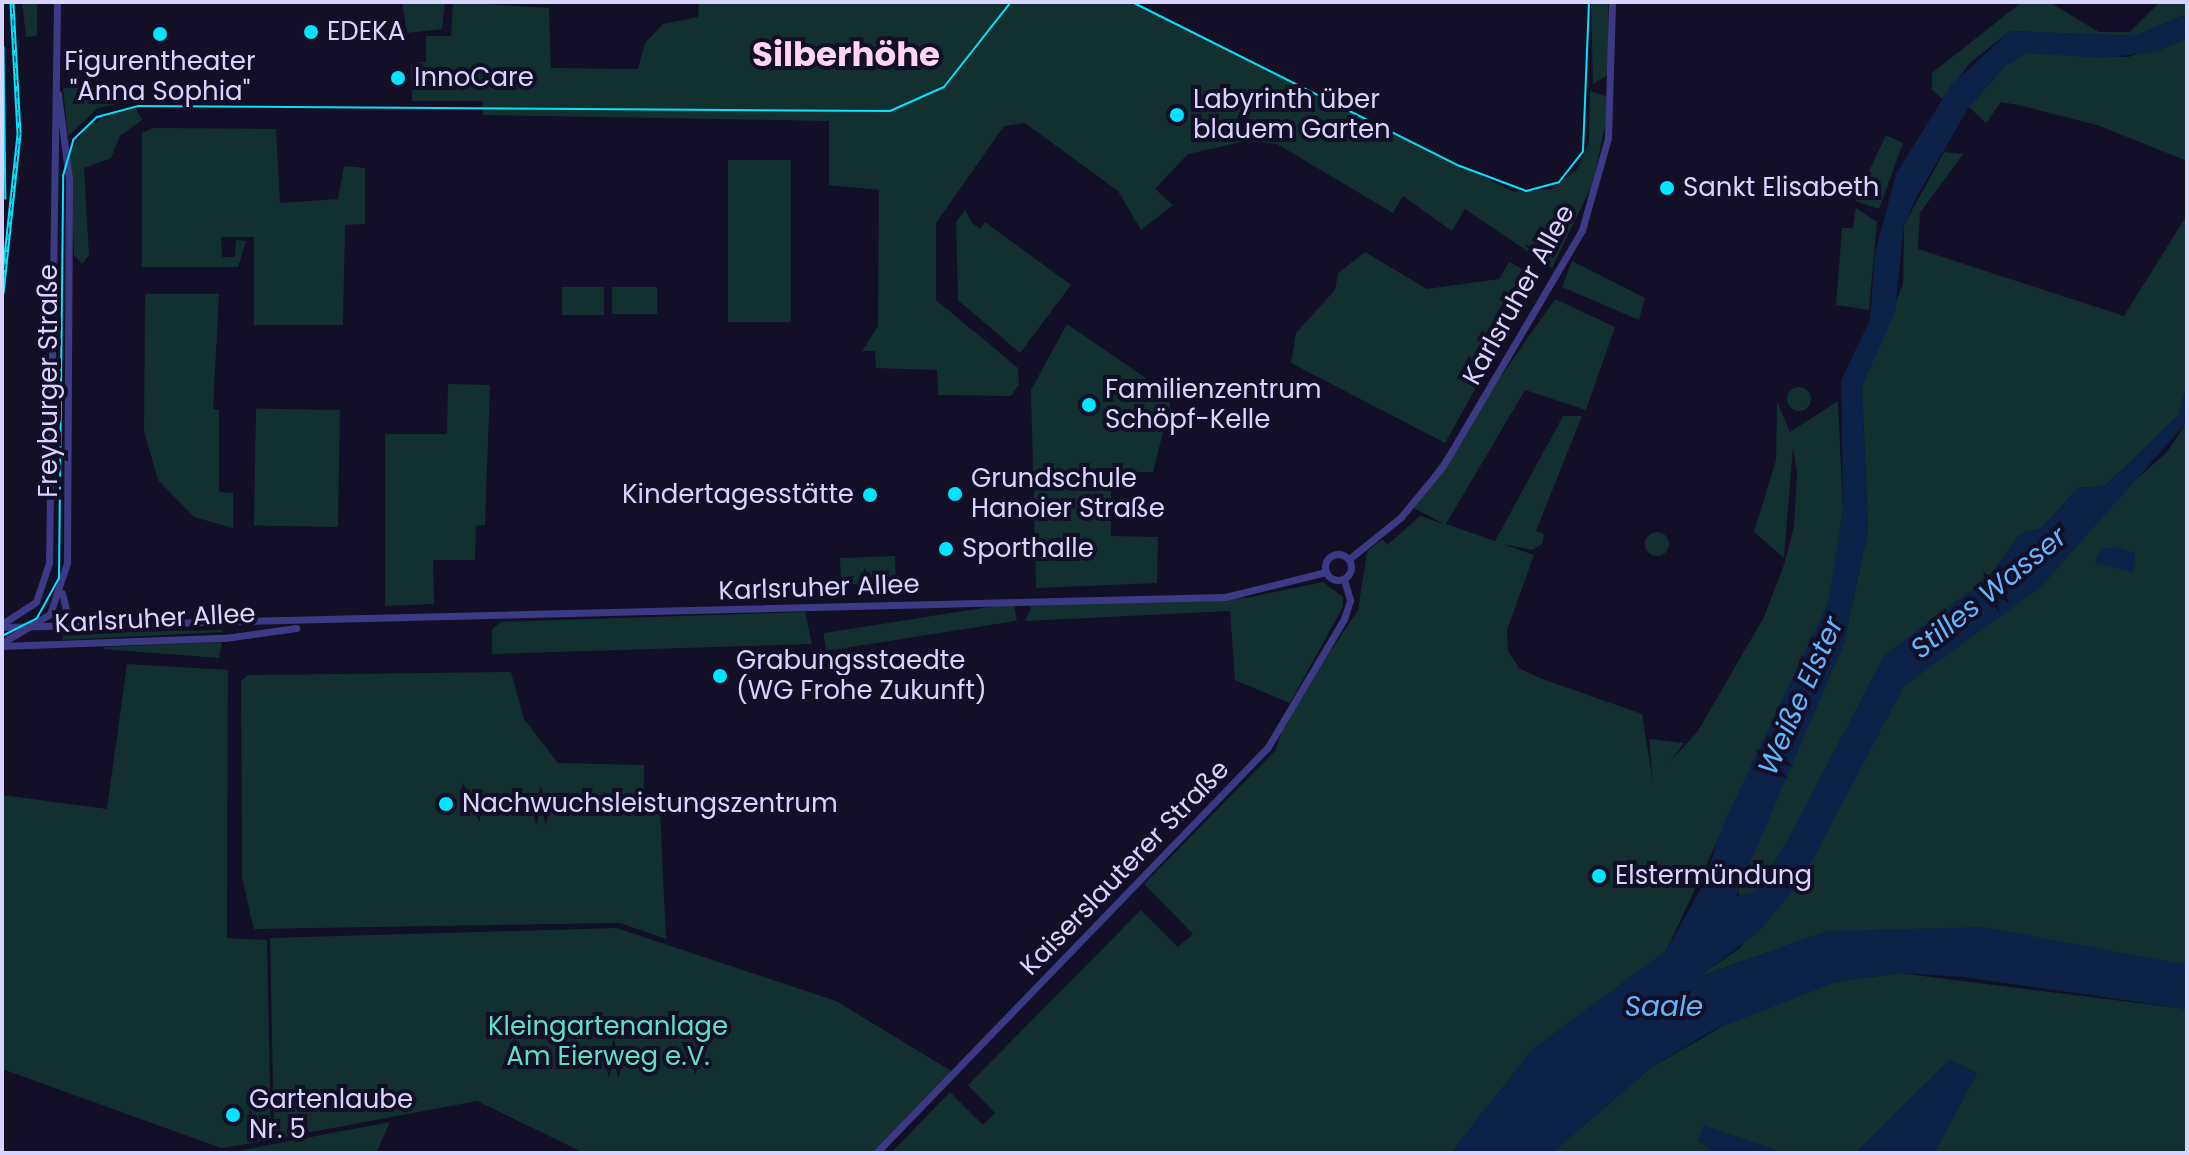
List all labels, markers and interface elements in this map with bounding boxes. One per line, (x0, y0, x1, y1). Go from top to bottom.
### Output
place label: EDEKA (327, 16, 405, 48)
marker: EDEKA (302, 23, 320, 41)
marker: Figurentheater "Anna Sophia" (151, 25, 169, 43)
district label: Silberhöhe (752, 35, 940, 75)
place label: Figurentheater "Anna Sophia" (64, 46, 256, 108)
place label: InnoCare (414, 62, 534, 94)
marker: InnoCare (389, 69, 407, 87)
place label: Labyrinth über blauem Garten (1193, 84, 1391, 146)
marker: Labyrinth über blauem Garten (1168, 106, 1186, 124)
place label: Sankt Elisabeth (1683, 172, 1879, 204)
marker: Sankt Elisabeth (1658, 179, 1676, 197)
street label: Karlsruher Allee (1457, 199, 1581, 391)
street label: Freyburger Straße (33, 264, 65, 498)
place label: Familienzentrum Schöpf-Kelle (1105, 374, 1322, 436)
marker: Familienzentrum Schöpf-Kelle (1080, 396, 1098, 414)
place label: Grundschule Hanoier Straße (971, 463, 1165, 524)
place label: Kindertagesstätte (622, 479, 854, 511)
marker: Grundschule Hanoier Straße (946, 485, 964, 503)
marker: Kindertagesstätte (861, 486, 879, 504)
water label: Stilles Wasser (1904, 520, 2074, 666)
place label: Sporthalle (962, 533, 1094, 565)
marker: Sporthalle (937, 540, 955, 558)
street label: Karlsruher Allee (718, 569, 920, 607)
street label: Karlsruher Allee (54, 598, 256, 640)
water label: Weiße Elster (1751, 612, 1851, 780)
place label: Grabungsstaedte (WG Frohe Zukunft) (736, 645, 987, 706)
marker: Grabungsstaedte (WG Frohe Zukunft) (711, 667, 729, 685)
street label: Kaiserslauterer Straße (1014, 754, 1236, 982)
place label: Nachwuchsleistungszentrum (462, 788, 838, 820)
marker: Nachwuchsleistungszentrum (437, 795, 455, 813)
place label: Elstermündung (1615, 860, 1812, 892)
marker: Elstermündung (1590, 867, 1608, 885)
water label: Saale (1625, 990, 1703, 1024)
park label: Kleingartenanlage Am Eierweg e.V. (488, 1011, 728, 1072)
place label: Gartenlaube Nr. 5 (249, 1084, 413, 1146)
marker: Gartenlaube Nr. 5 (224, 1106, 242, 1124)

